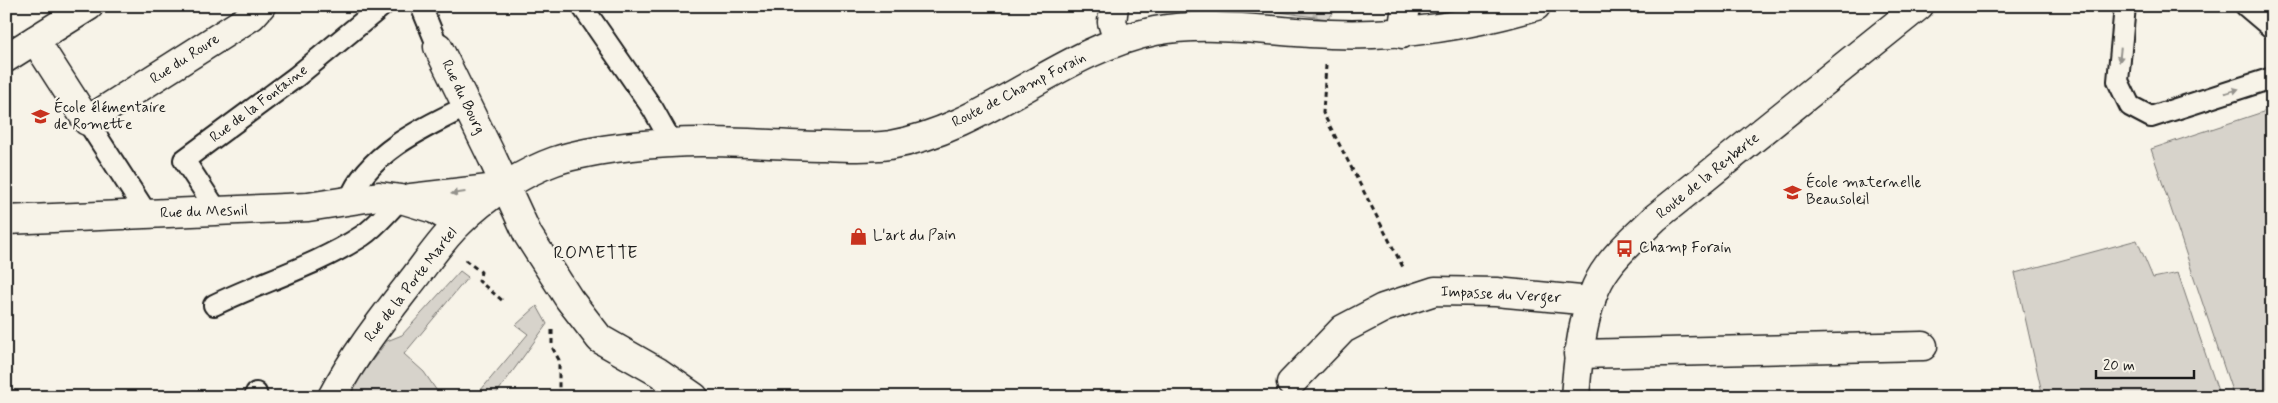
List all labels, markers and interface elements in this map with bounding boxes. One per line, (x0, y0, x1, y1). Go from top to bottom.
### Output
street label: Rue du Roure (146, 29, 224, 89)
one-way arrow (2116, 47, 2124, 63)
street label: Route de Champ Forain (949, 48, 1089, 132)
street label: Rue du Bourg (436, 57, 490, 137)
street label: Rue de la Fontaine (206, 60, 312, 147)
one-way arrow (2224, 86, 2239, 94)
place label: École élémentaire de Romette (54, 97, 166, 135)
school or university icon: École élémentaire de Romette (30, 107, 50, 127)
street label: Route de la Reyberte (1652, 128, 1764, 224)
place label: École maternelle Beausoleil (1806, 172, 1921, 210)
school or university icon: École maternelle Beausoleil (1782, 182, 1802, 202)
one-way arrow (449, 189, 465, 197)
street label: Rue du Mesnil (160, 200, 249, 224)
street label: Rue de la Porte Martel (360, 224, 462, 346)
shop icon: L'art du Pain (849, 226, 869, 246)
place label: L'art du Pain (873, 226, 956, 246)
bus stop icon: Champ Forain (1615, 238, 1635, 258)
place label: Champ Forain (1639, 238, 1731, 258)
district label: ROMETTE (553, 241, 639, 265)
street label: Impasse du Verger (1440, 282, 1562, 309)
scale bar (2096, 348, 2193, 380)
text: 20 m (2103, 356, 2135, 376)

